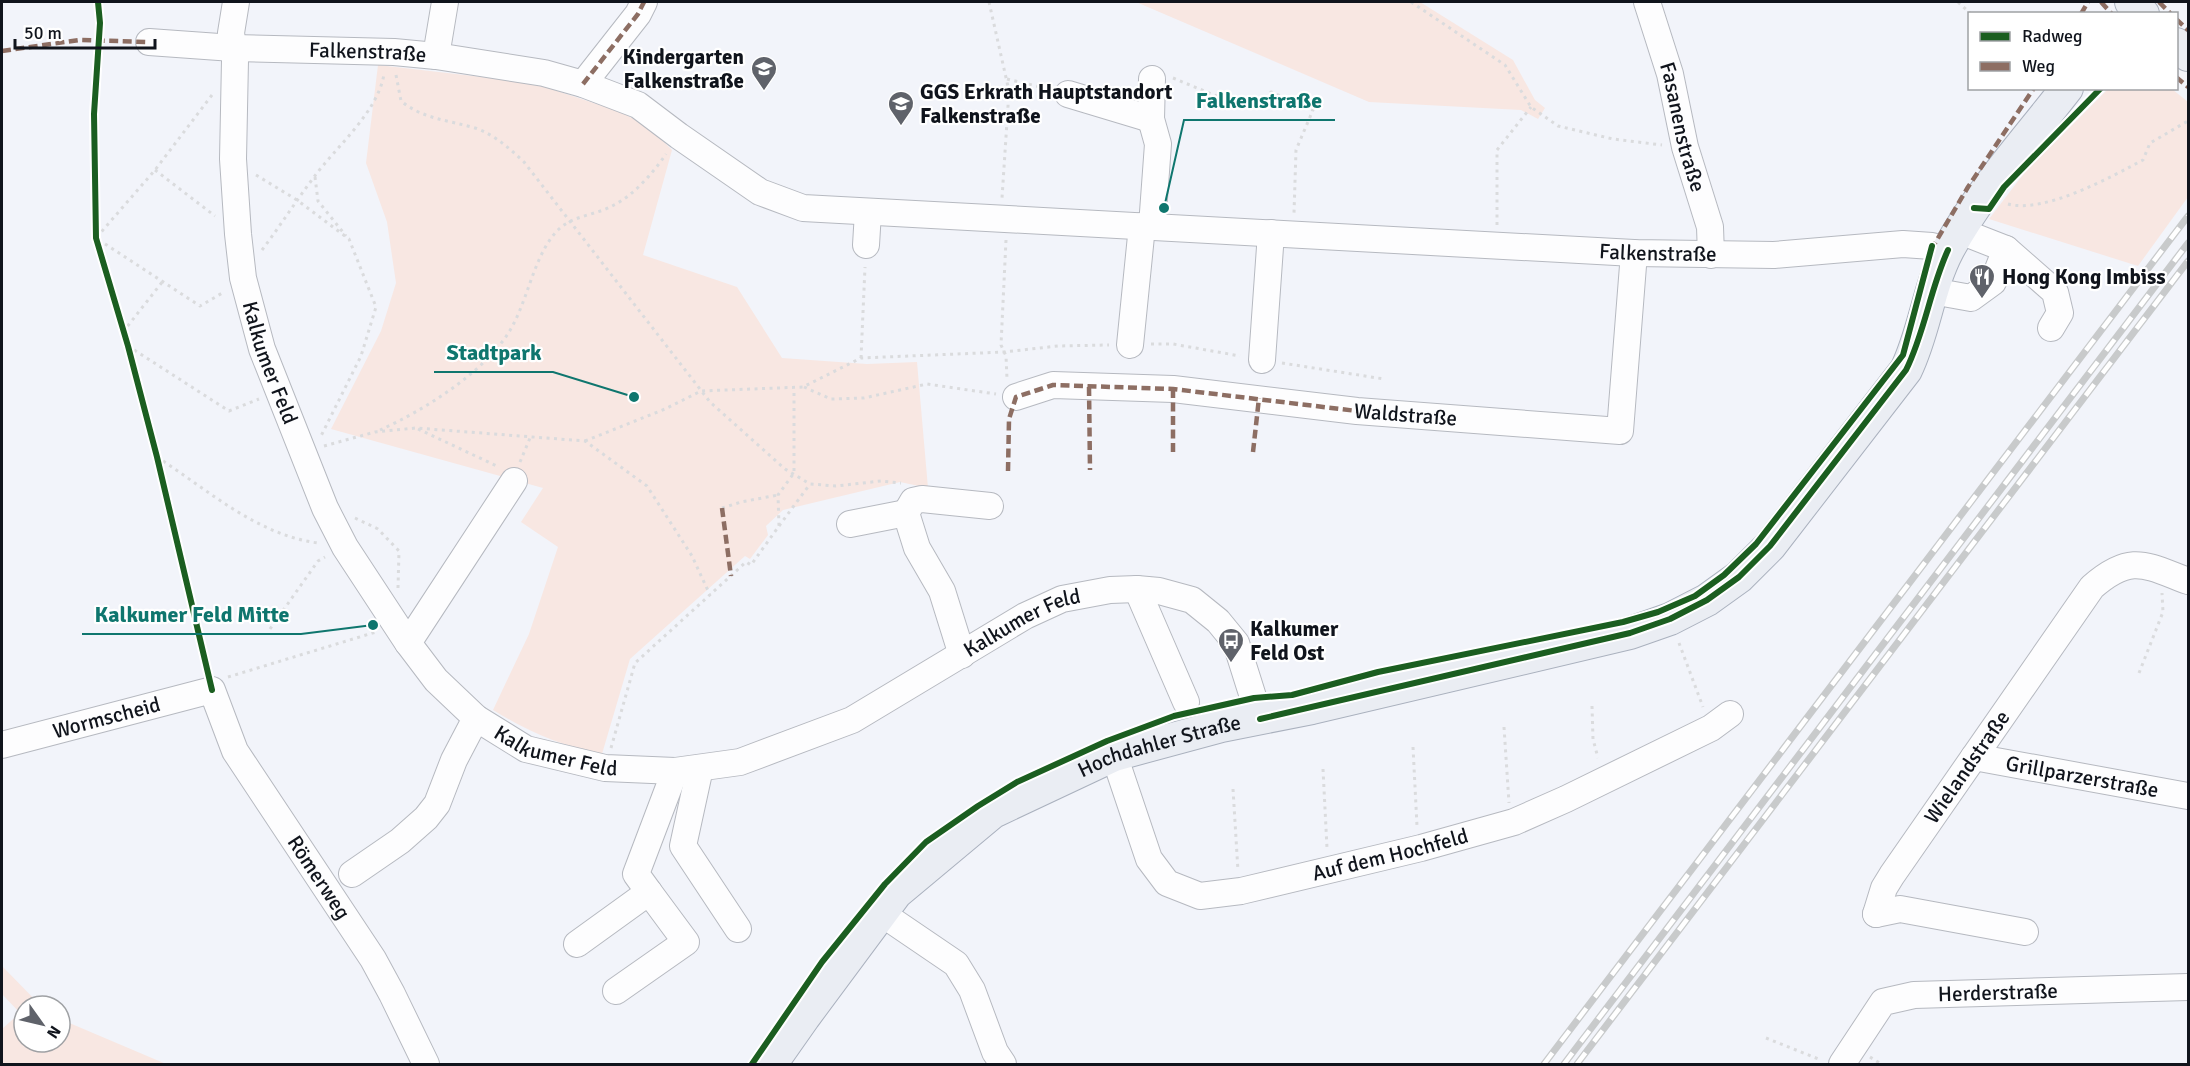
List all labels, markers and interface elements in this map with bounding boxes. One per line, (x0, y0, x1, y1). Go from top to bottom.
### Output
scale bar (15, 12, 154, 50)
legend (1968, 12, 2178, 90)
text: 50 m (24, 22, 62, 44)
text: Radweg (2022, 25, 2083, 47)
street label: Falkenstraße (309, 37, 428, 68)
place label: Kindergarten Falkenstraße (623, 44, 744, 94)
school or university icon: Kindergarten Falkenstraße (749, 54, 779, 92)
text: Weg (2022, 55, 2055, 77)
street label: Fasanenstraße (1654, 59, 1711, 195)
place label: GGS Erkrath Hauptstandort Falkenstraße (920, 79, 1173, 129)
callout: Falkenstraße (1184, 80, 1335, 120)
text: Falkenstraße (1196, 87, 1322, 114)
school or university icon: GGS Erkrath Hauptstandort Falkenstraße (886, 89, 916, 127)
street label: Falkenstraße (1598, 238, 1717, 267)
restaurant icon: Hong Kong Imbiss (1967, 262, 1997, 300)
place label: Hong Kong Imbiss (2002, 264, 2166, 290)
street label: Kalkumer Feld (237, 298, 303, 428)
callout: Stadtpark (434, 332, 553, 372)
text: Stadtpark (446, 339, 542, 366)
street label: Waldstraße (1353, 398, 1458, 432)
street label: Kalkumer Feld (959, 583, 1083, 663)
callout: Kalkumer Feld Mitte (82, 594, 301, 634)
text: Kalkumer Feld Mitte (95, 601, 289, 628)
place label: Kalkumer Feld Ost (1250, 616, 1339, 666)
bus stop icon: Kalkumer Feld Ost (1216, 626, 1246, 664)
street label: Wormscheid (50, 691, 163, 744)
street label: Wielandstraße (1919, 705, 2015, 829)
street label: Hochdahler Straße (1073, 709, 1243, 783)
street label: Kalkumer Feld (489, 719, 618, 782)
street label: Grillparzerstraße (2004, 750, 2161, 803)
street label: Auf dem Hochfeld (1310, 822, 1471, 887)
street label: Römerweg (282, 831, 356, 924)
street label: Herderstraße (1937, 978, 2058, 1007)
north arrow (12, 994, 72, 1054)
text: N (42, 1022, 65, 1042)

